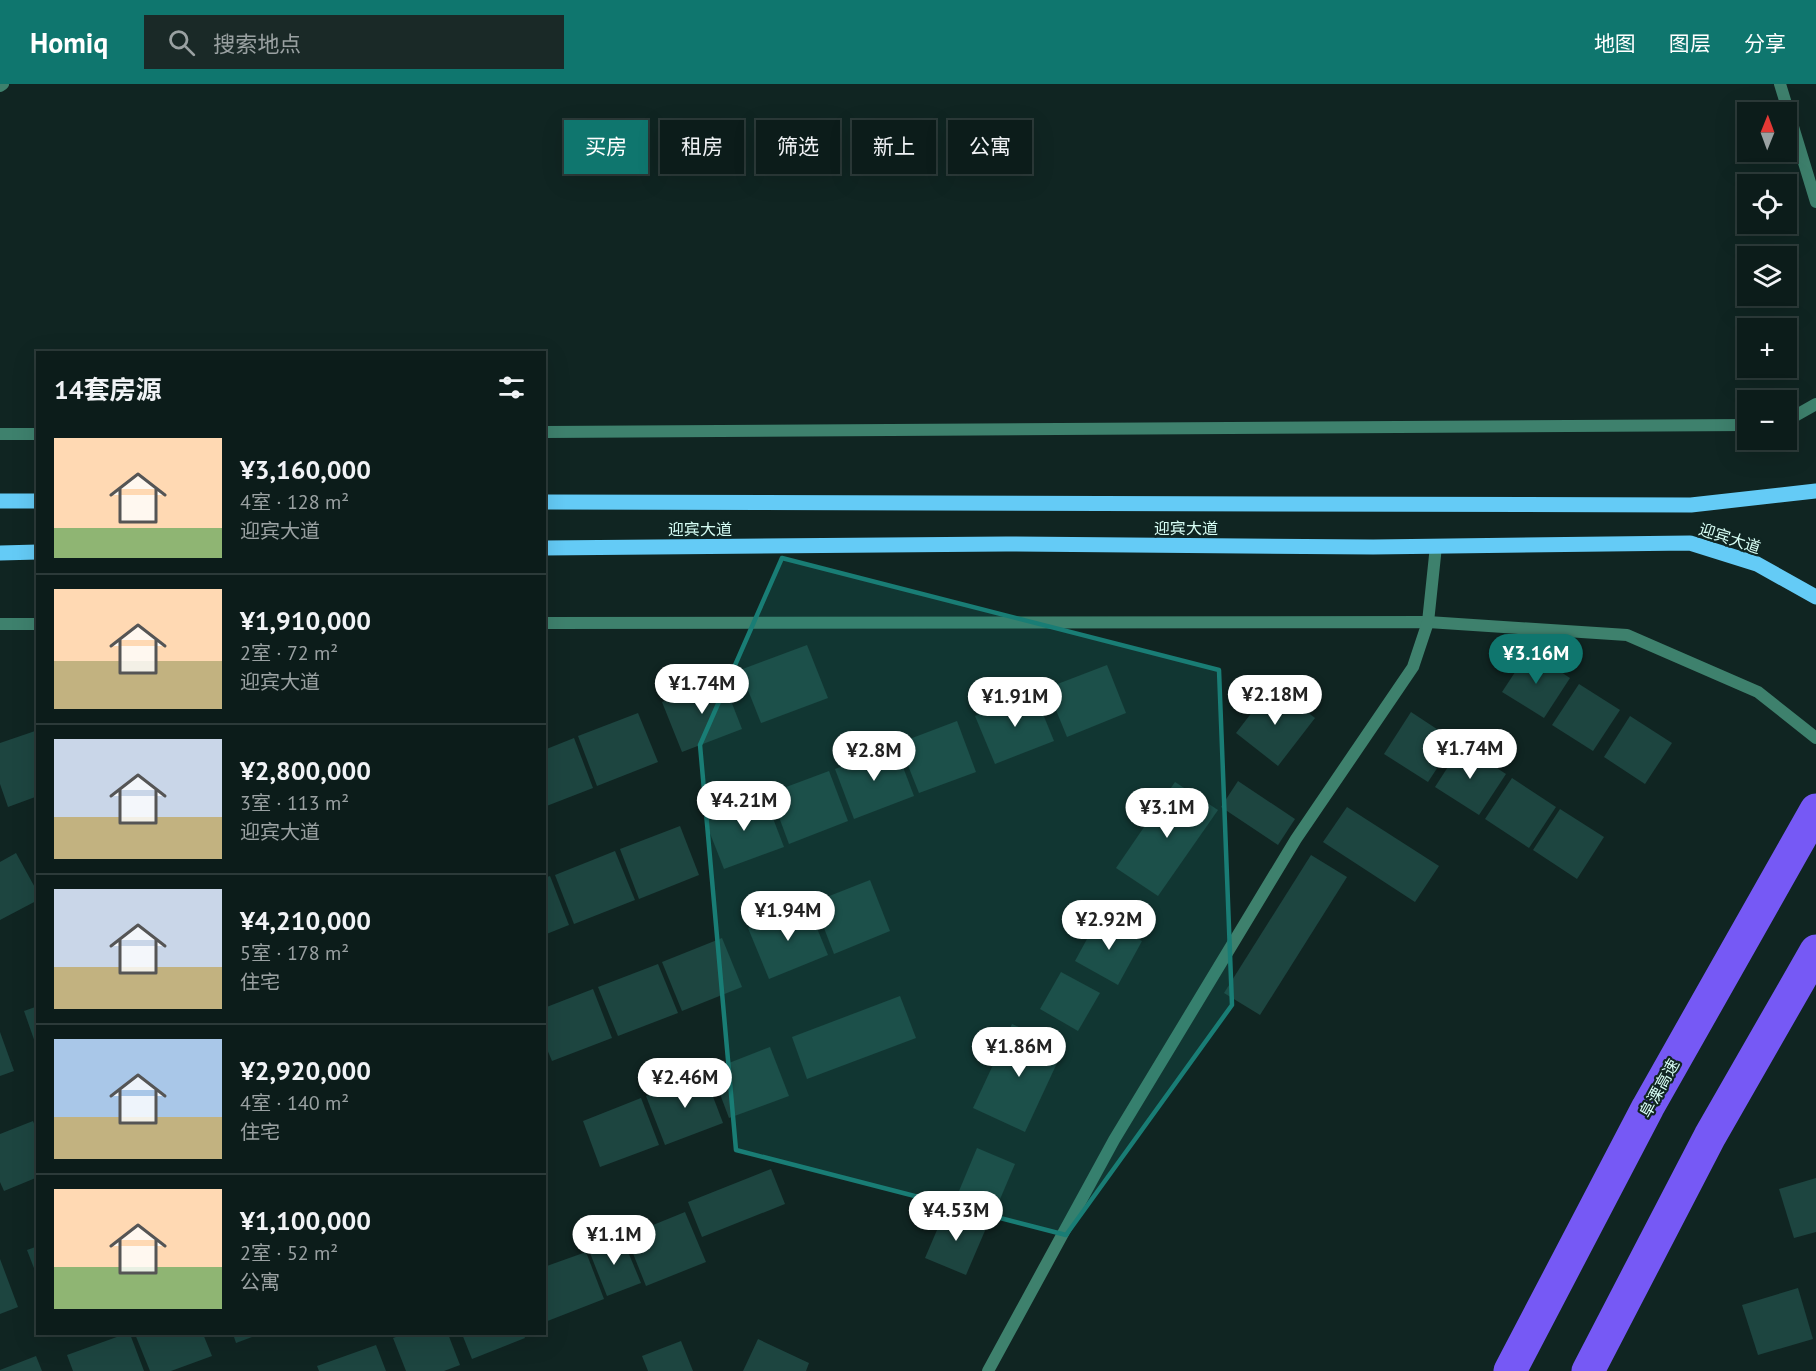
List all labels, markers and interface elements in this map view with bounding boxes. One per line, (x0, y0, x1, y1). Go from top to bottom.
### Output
search box (144, 15, 564, 69)
text: Homiq (30, 24, 108, 61)
icon: search (165, 26, 198, 59)
text: 搜索地点 (213, 30, 301, 58)
text: 地图 (1594, 30, 1636, 57)
text: 图层 (1669, 30, 1711, 57)
text: 分享 (1744, 30, 1786, 57)
north arrow (1737, 102, 1797, 162)
map controls (1737, 102, 1797, 450)
chip: 买房 (564, 120, 648, 174)
chip: 租房 (660, 120, 744, 174)
chip: 筛选 (756, 120, 840, 174)
chip: 新上 (852, 120, 936, 174)
chip: 公寓 (948, 120, 1032, 174)
button: locate (1737, 174, 1797, 234)
button: layers (1737, 246, 1797, 306)
button: + (1737, 318, 1797, 378)
icon: filters (495, 371, 528, 404)
text: 14套房源 (54, 373, 161, 406)
button: − (1737, 390, 1797, 450)
text: ¥3,160,000 (240, 453, 371, 486)
icon: home (102, 462, 174, 534)
text: 4室 · 128 m² (240, 489, 349, 515)
text: 迎宾大道 (240, 518, 320, 544)
street label: 迎宾大道 (1154, 518, 1218, 538)
street label: 迎宾大道 (668, 519, 732, 539)
street label: 迎宾大道 (1696, 519, 1764, 557)
text: ¥1,910,000 (240, 604, 371, 637)
icon: home (102, 613, 174, 685)
pin: ¥3.16M (1487, 634, 1585, 685)
text: 2室 · 72 m² (240, 640, 338, 666)
text: ¥3.16M (1503, 640, 1569, 666)
pin: ¥1.74M (653, 664, 751, 715)
text: 迎宾大道 (240, 669, 320, 695)
text: ¥1.74M (669, 670, 735, 696)
pin: ¥2.18M (1226, 675, 1324, 726)
pin: ¥1.91M (966, 677, 1064, 728)
text: ¥2.18M (1242, 681, 1308, 707)
text: ¥1.91M (982, 683, 1048, 709)
pin: ¥1.74M (1421, 729, 1519, 780)
pin: ¥2.8M (832, 731, 916, 782)
text: ¥1.74M (1437, 735, 1503, 761)
text: ¥2.8M (847, 737, 901, 763)
text: ¥2,800,000 (240, 754, 371, 787)
icon: home (102, 763, 174, 835)
pin: ¥4.21M (695, 781, 793, 832)
text: ¥4.21M (711, 787, 777, 813)
pin: ¥3.1M (1125, 788, 1209, 839)
text: 3室 · 113 m² (240, 790, 349, 816)
text: ¥3.1M (1140, 794, 1194, 820)
text: 迎宾大道 (240, 819, 320, 845)
pin: ¥1.94M (739, 891, 837, 942)
text: ¥1.94M (755, 897, 821, 923)
pin: ¥2.92M (1060, 900, 1158, 951)
text: ¥4,210,000 (240, 904, 371, 937)
text: ¥2.92M (1076, 906, 1142, 932)
icon: home (102, 913, 174, 985)
text: 5室 · 178 m² (240, 940, 349, 966)
text: 住宅 (240, 969, 280, 995)
pin: ¥1.86M (970, 1027, 1068, 1078)
text: ¥1.86M (986, 1033, 1052, 1059)
text: ¥2,920,000 (240, 1054, 371, 1087)
street label: 阜溧高速 (1635, 1055, 1683, 1121)
pin: ¥2.46M (636, 1058, 734, 1109)
icon: home (102, 1063, 174, 1135)
text: ¥2.46M (652, 1064, 718, 1090)
text: 4室 · 140 m² (240, 1090, 349, 1116)
text: 住宅 (240, 1119, 280, 1145)
pin: ¥4.53M (907, 1191, 1005, 1242)
text: ¥4.53M (923, 1197, 989, 1223)
text: ¥1,100,000 (240, 1204, 371, 1237)
icon: home (102, 1213, 174, 1285)
pin: ¥1.1M (572, 1215, 656, 1266)
text: ¥1.1M (587, 1221, 641, 1247)
text: 2室 · 52 m² (240, 1240, 338, 1266)
text: 公寓 (240, 1269, 280, 1295)

